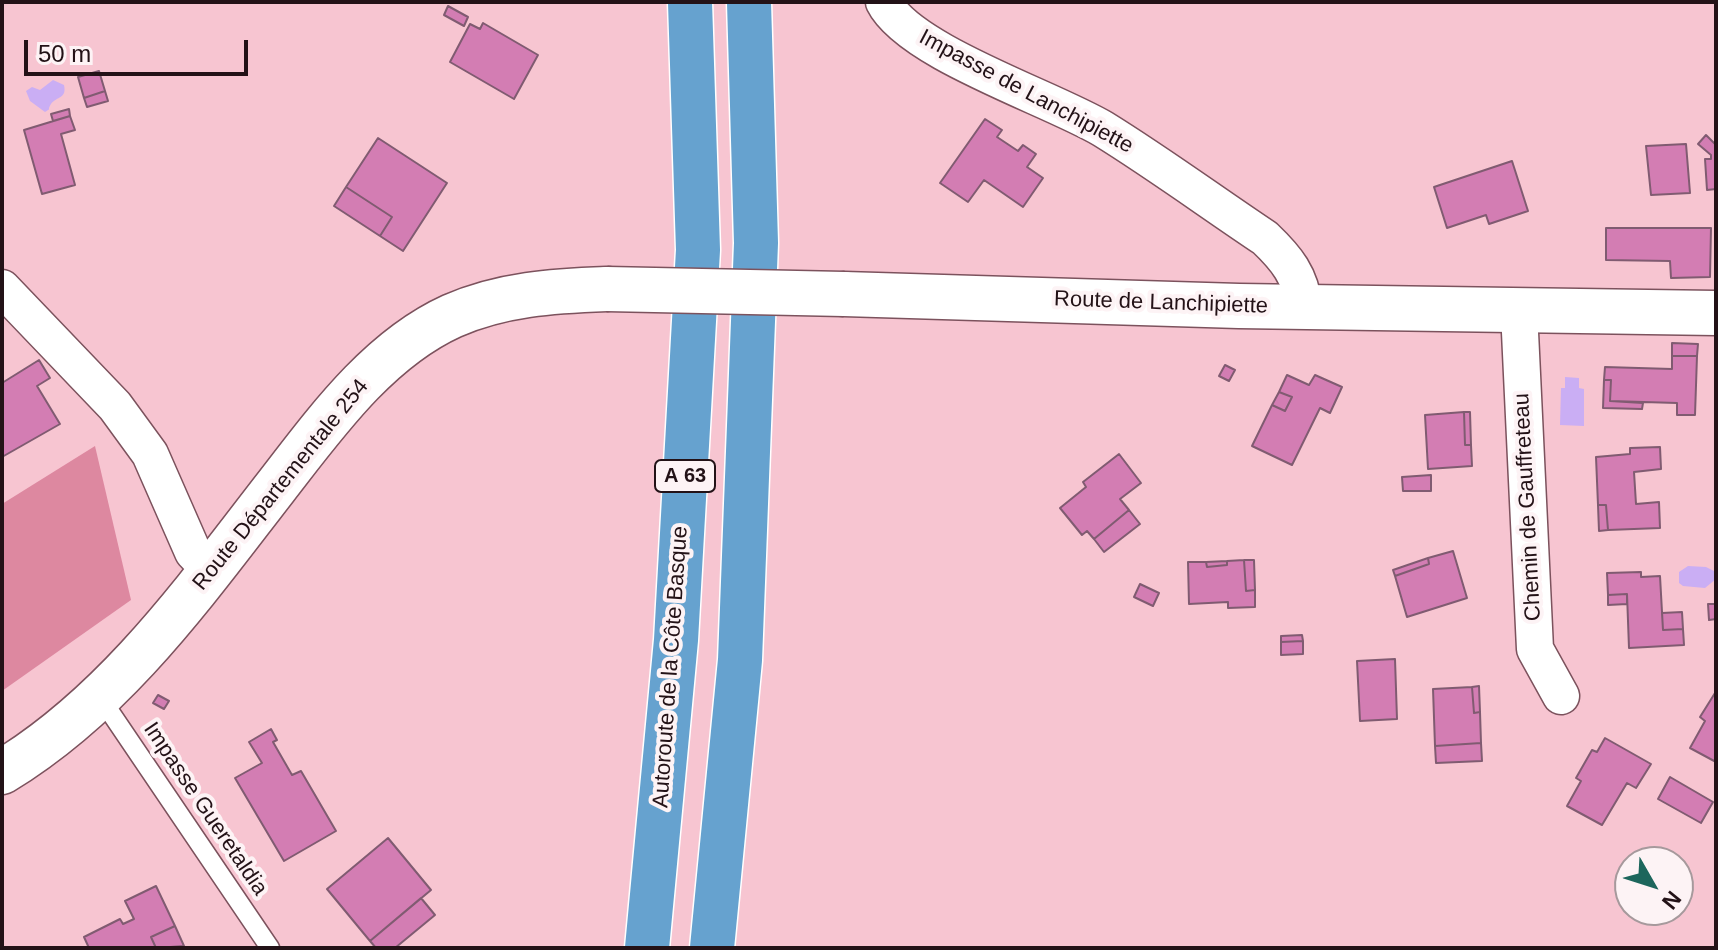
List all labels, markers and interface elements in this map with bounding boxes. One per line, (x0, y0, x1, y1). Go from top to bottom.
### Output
scale bar (28, 24, 252, 74)
street label: Impasse de Lanchipiette (915, 24, 1137, 160)
text: 50 m (38, 40, 91, 67)
street label: Route de Lanchipiette (1054, 286, 1268, 320)
street label: Route Départementale 254 (188, 374, 374, 596)
street label: Chemin de Gauffreteau (1509, 392, 1547, 622)
road number: A 63 (655, 460, 715, 492)
street label: Autoroute de la Côte Basque (648, 525, 694, 809)
street label: Impasse Gueretaldia (137, 717, 273, 901)
north arrow (1614, 846, 1694, 926)
text: N (1657, 886, 1686, 914)

